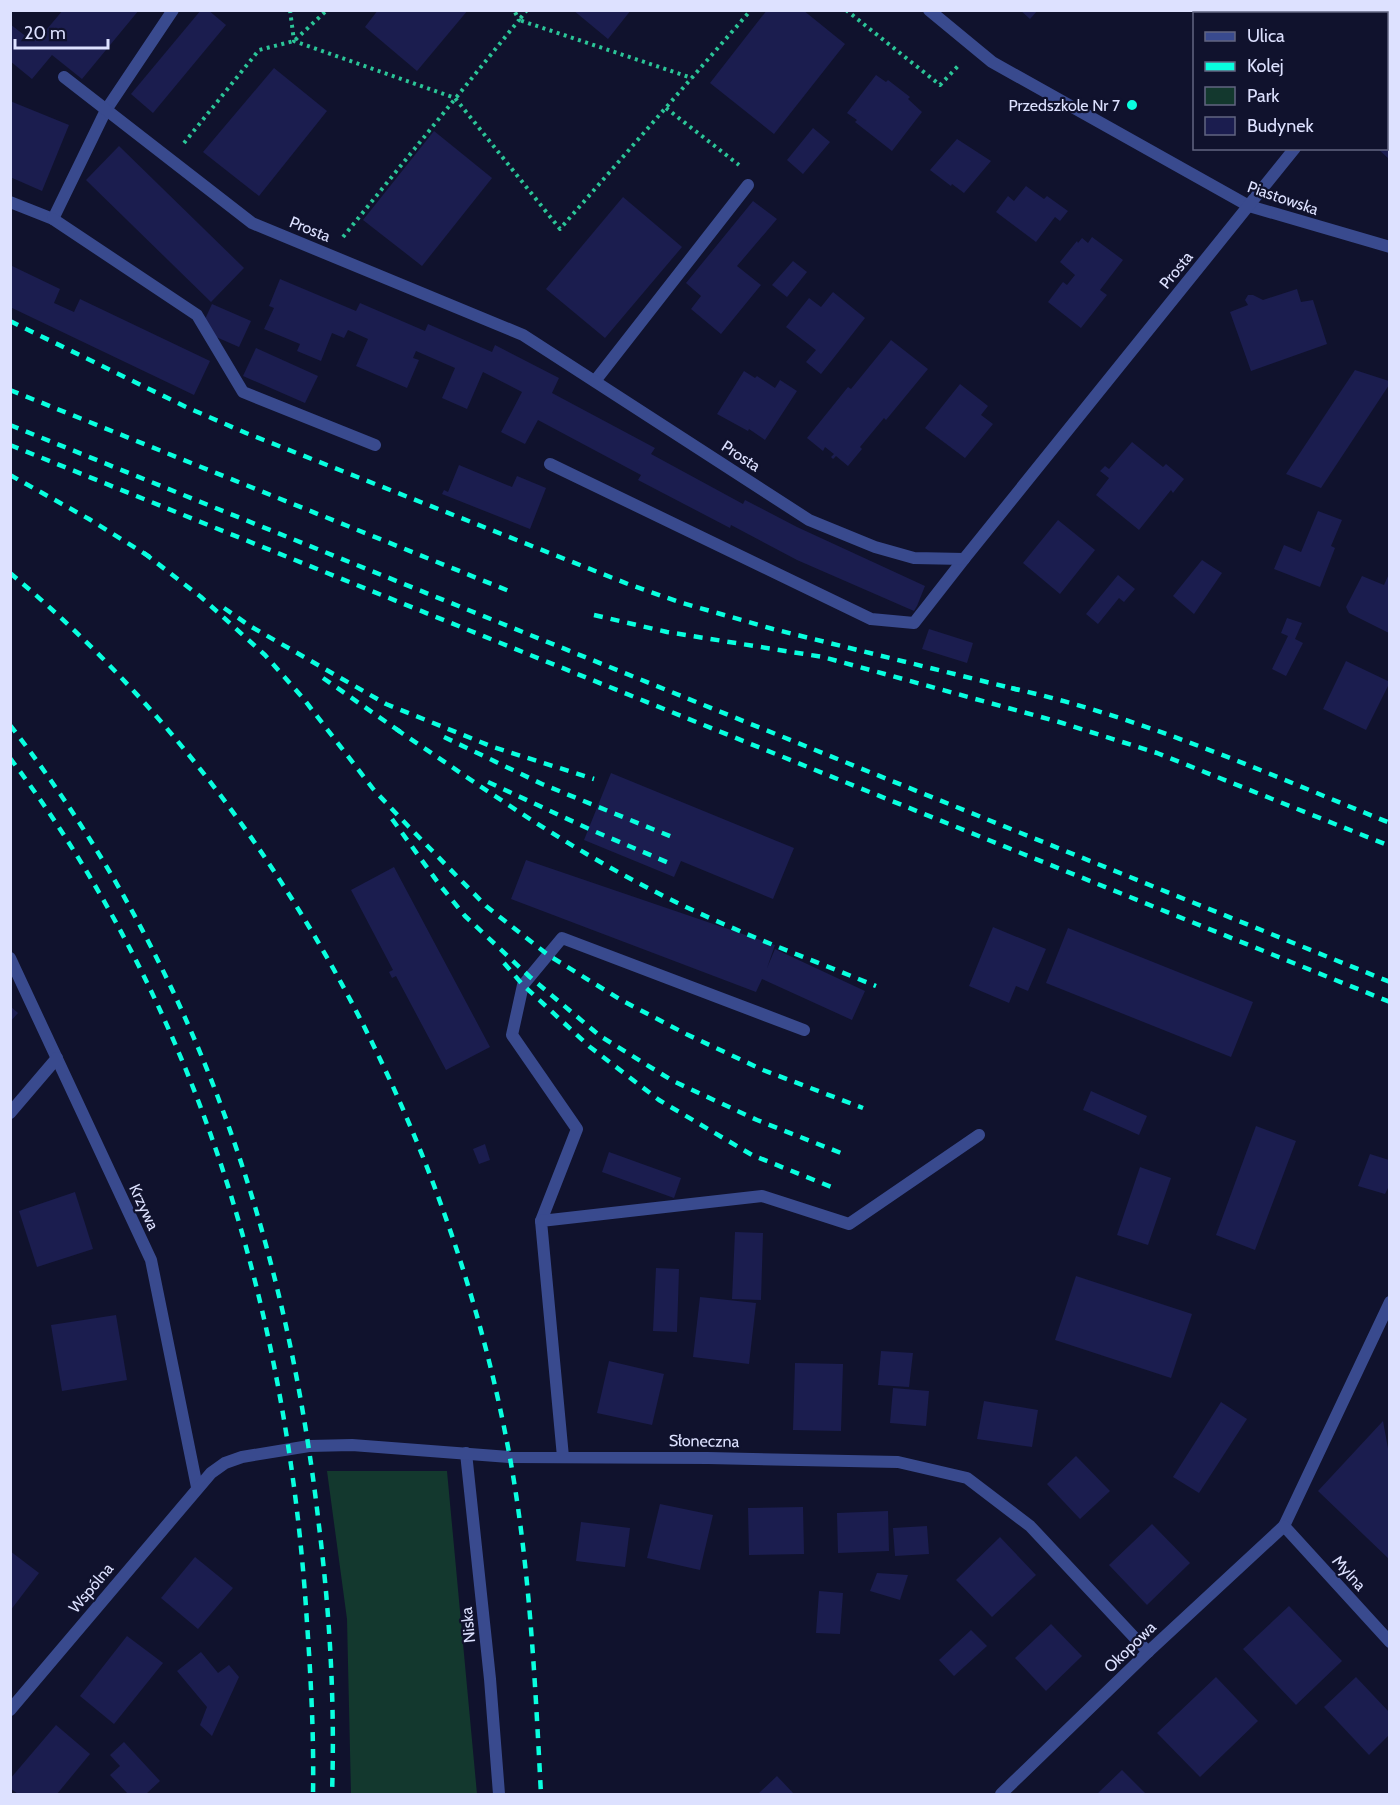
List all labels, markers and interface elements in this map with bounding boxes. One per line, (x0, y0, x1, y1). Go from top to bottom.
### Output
scale bar (15, 12, 108, 50)
legend (1193, 12, 1388, 150)
text: 20 m (24, 22, 66, 44)
text: Ulica (1247, 25, 1285, 47)
text: Kolej (1247, 55, 1284, 77)
text: Park (1247, 85, 1280, 107)
place label: Przedszkole Nr 7 (1008, 96, 1120, 115)
marker: Przedszkole Nr 7 (1125, 98, 1139, 112)
text: Budynek (1247, 115, 1314, 137)
street label: Piastowska (1245, 177, 1321, 219)
street label: Prosta (287, 212, 333, 246)
street label: Prosta (1155, 247, 1197, 292)
street label: Prosta (718, 436, 764, 476)
street label: Krzywa (125, 1181, 163, 1233)
street label: Słoneczna (669, 1431, 740, 1451)
street label: Mylna (1328, 1551, 1370, 1595)
street label: Wspólna (65, 1559, 118, 1617)
street label: Niska (457, 1606, 479, 1644)
street label: Okopowa (1100, 1617, 1160, 1676)

